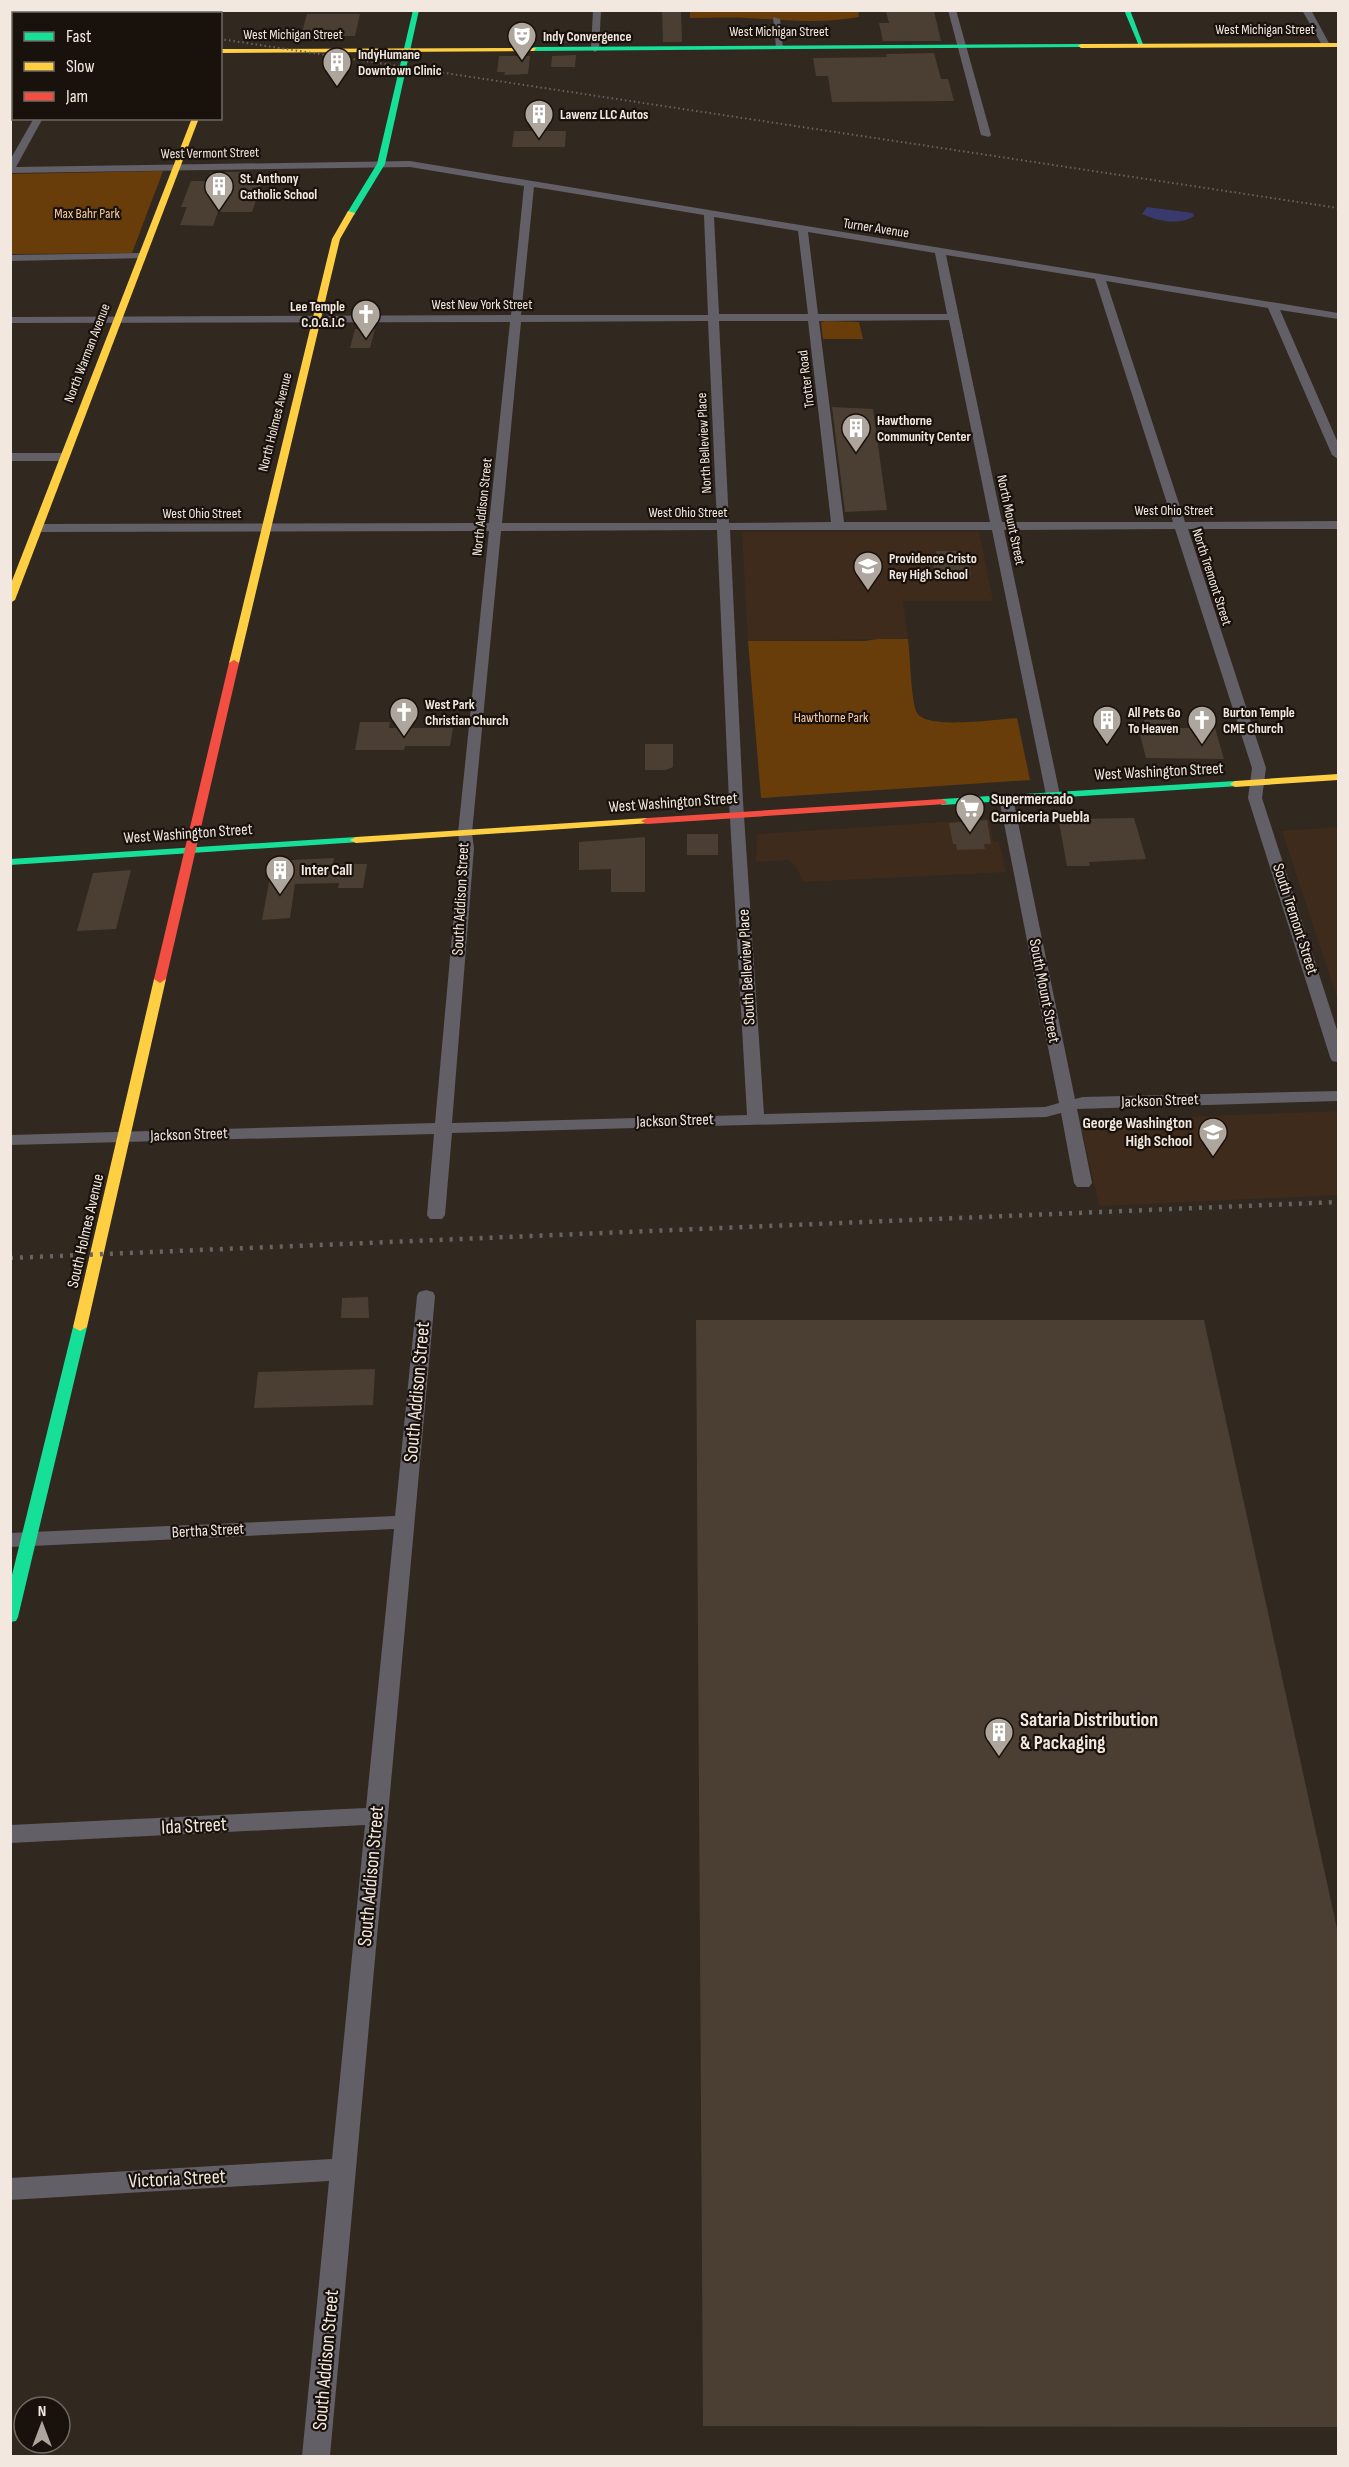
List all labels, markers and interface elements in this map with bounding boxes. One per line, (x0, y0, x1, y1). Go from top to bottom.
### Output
legend (12, 12, 222, 120)
theatre icon: Indy Convergence (506, 20, 538, 62)
street label: West Michigan Street (1215, 21, 1315, 38)
street label: West Michigan Street (729, 23, 829, 40)
text: Fast (66, 26, 92, 47)
street label: West Michigan Street (243, 26, 343, 43)
place label: Indy Convergence (543, 28, 631, 45)
building icon: IndyHumane Downtown Clinic (321, 46, 353, 88)
place label: IndyHumane Downtown Clinic (358, 46, 442, 79)
text: Slow (66, 56, 95, 77)
text: Jam (65, 86, 88, 107)
building icon: Lawenz LLC Autos (523, 98, 555, 140)
place label: Lawenz LLC Autos (560, 106, 648, 123)
street label: West Vermont Street (161, 144, 259, 162)
building icon: St. Anthony Catholic School (203, 170, 235, 212)
place label: St. Anthony Catholic School (240, 170, 317, 203)
park label: Max Bahr Park (54, 205, 120, 222)
street label: Turner Avenue (842, 214, 910, 242)
street label: West New York Street (432, 296, 532, 313)
place label: Lee Temple C.O.G.I.C (290, 298, 345, 331)
church icon: Lee Temple C.O.G.I.C (350, 298, 382, 340)
street label: North Warman Avenue (60, 301, 114, 405)
street label: Trotter Road (794, 349, 818, 409)
street label: North Holmes Avenue (255, 371, 295, 473)
street label: North Belleview Place (693, 392, 715, 494)
building icon: Hawthorne Community Center (840, 412, 872, 454)
place label: Hawthorne Community Center (877, 412, 972, 445)
street label: North Addison Street (468, 457, 496, 557)
street label: North Mount Street (993, 473, 1029, 567)
street label: West Ohio Street (1134, 502, 1214, 519)
street label: West Ohio Street (648, 504, 728, 521)
street label: West Ohio Street (162, 505, 242, 522)
street label: North Tremont Street (1188, 527, 1236, 627)
school or university icon: Providence Cristo Rey High School (852, 550, 884, 592)
place label: Providence Cristo Rey High School (889, 550, 977, 583)
church icon: West Park Christian Church (388, 696, 420, 738)
place label: West Park Christian Church (425, 696, 508, 729)
building icon: All Pets Go To Heaven (1091, 704, 1123, 746)
place label: All Pets Go To Heaven (1127, 704, 1181, 737)
church icon: Burton Temple CME Church (1186, 704, 1218, 746)
place label: Burton Temple CME Church (1223, 704, 1295, 737)
park label: Hawthorne Park (794, 709, 869, 726)
street label: West Washington Street (1094, 759, 1224, 785)
street label: West Washington Street (608, 789, 738, 817)
place label: Supermercado Carniceria Puebla (991, 790, 1089, 827)
supermarket icon: Supermercado Carniceria Puebla (954, 792, 986, 834)
street label: West Washington Street (123, 820, 253, 848)
street label: South Addison Street (449, 842, 473, 956)
building icon: Inter Call (264, 854, 296, 896)
place label: Inter Call (301, 861, 352, 880)
street label: South Tremont Street (1268, 861, 1322, 977)
street label: South Belleview Place (734, 909, 760, 1025)
street label: South Mount Street (1025, 937, 1063, 1045)
street label: Jackson Street (1120, 1090, 1199, 1112)
street label: Jackson Street (635, 1110, 714, 1132)
place label: George Washington High School (1082, 1114, 1192, 1151)
school or university icon: George Washington High School (1197, 1116, 1229, 1158)
street label: Jackson Street (149, 1124, 228, 1146)
street label: South Holmes Avenue (64, 1172, 108, 1290)
street label: South Addison Street (399, 1321, 435, 1463)
street label: Bertha Street (171, 1520, 245, 1542)
place label: Sataria Distribution & Packaging (1020, 1708, 1158, 1755)
building icon: Sataria Distribution & Packaging (983, 1716, 1015, 1758)
street label: South Addison Street (353, 1805, 389, 1947)
street label: Ida Street (161, 1812, 227, 1840)
street label: Victoria Street (128, 2164, 226, 2194)
street label: South Addison Street (308, 2289, 344, 2431)
north arrow (12, 2395, 72, 2455)
text: N (38, 2402, 46, 2421)

